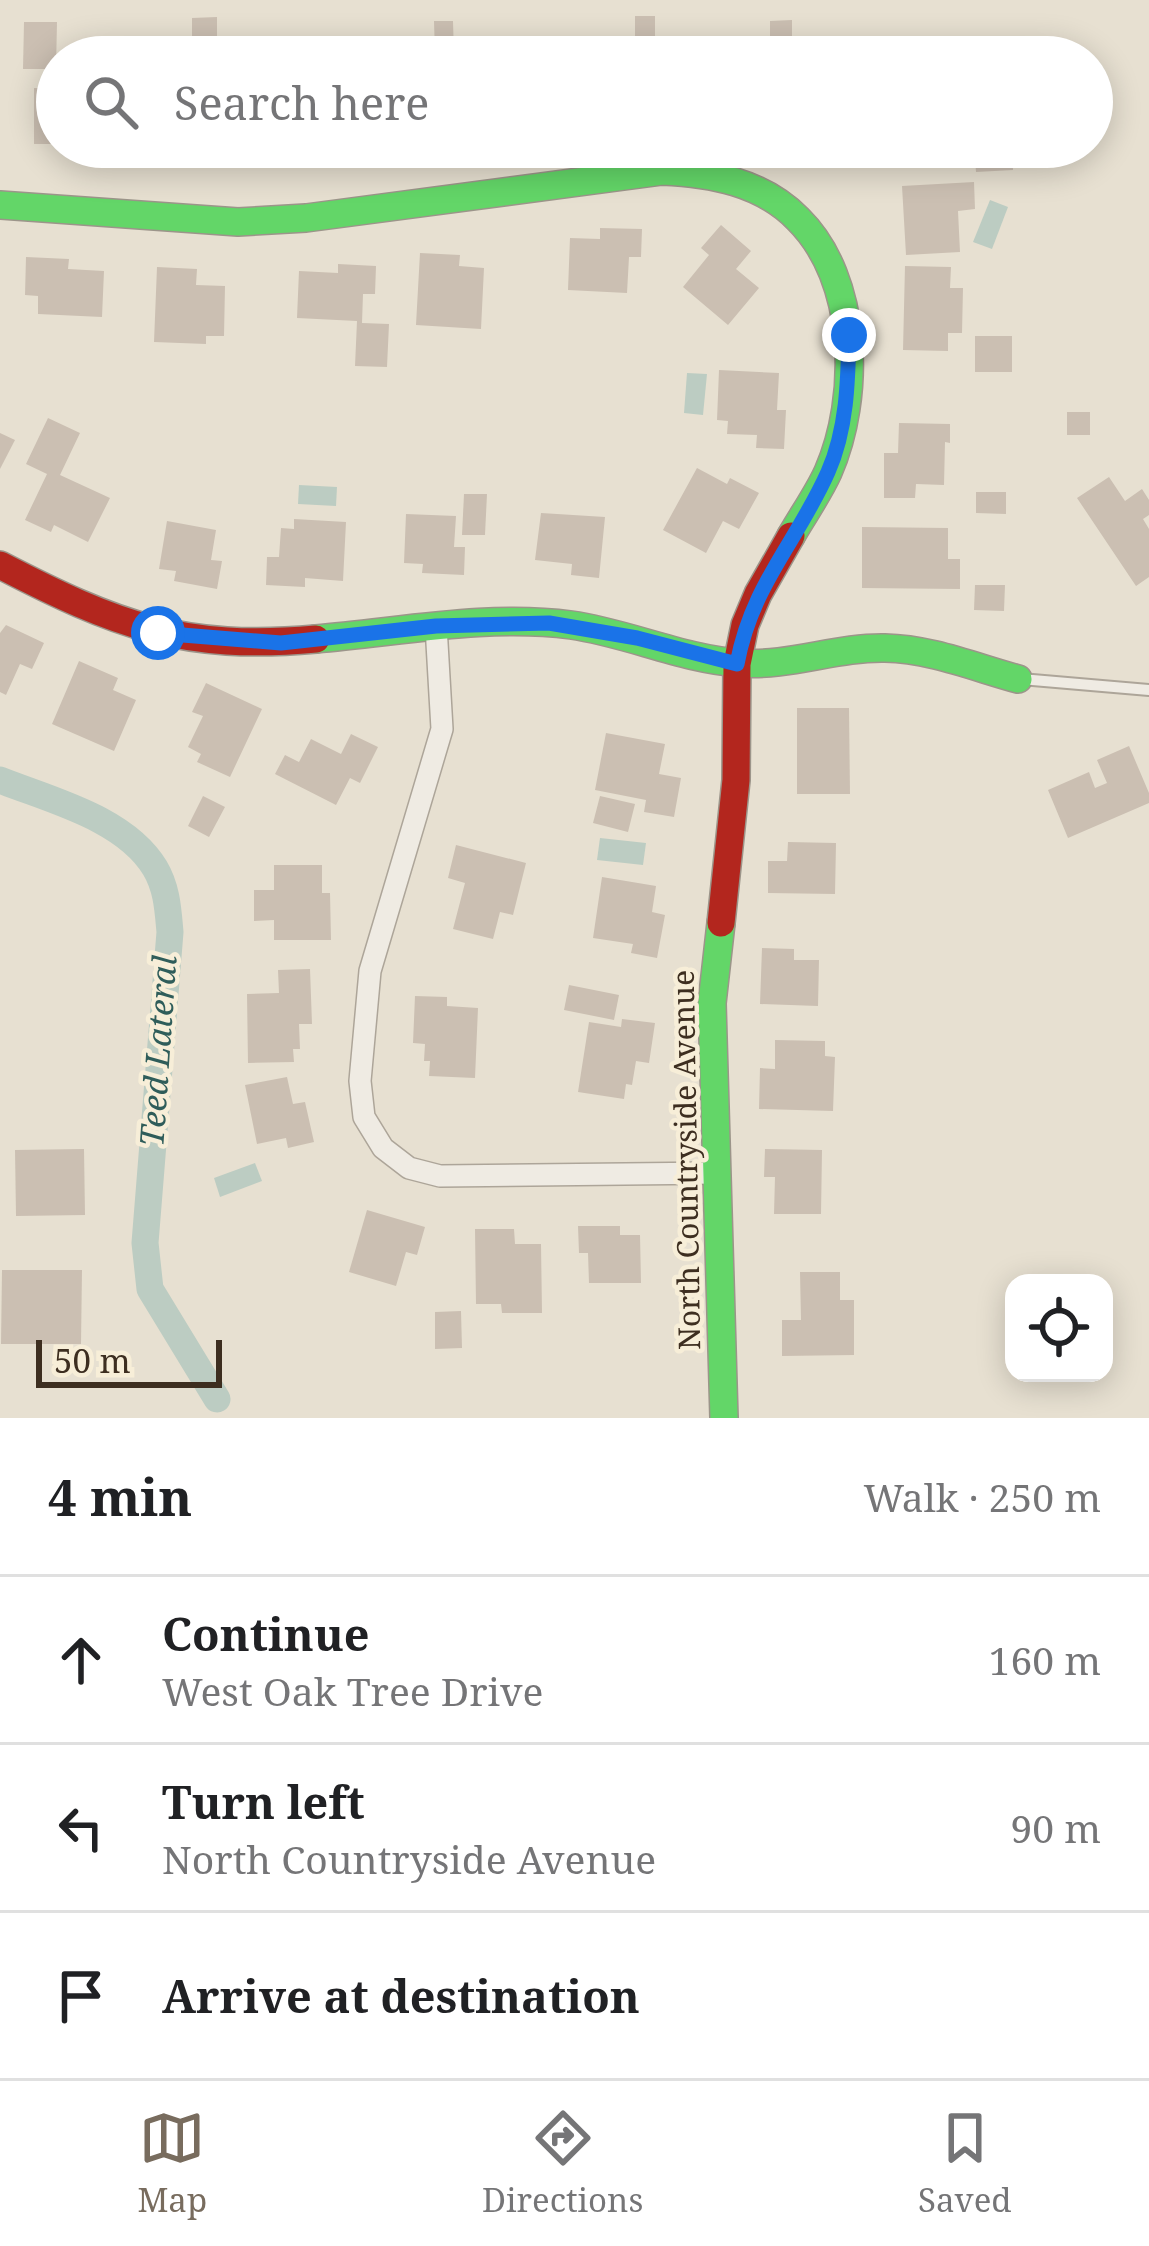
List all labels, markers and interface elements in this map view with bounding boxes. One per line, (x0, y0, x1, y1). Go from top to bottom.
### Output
search box (36, 36, 1113, 168)
icon: search (78, 69, 144, 135)
text: Search here (174, 72, 429, 133)
route end (822, 308, 876, 362)
route start (131, 606, 185, 660)
water label: Teed Lateral (128, 954, 187, 1148)
street label: North Countryside Avenue (662, 970, 709, 1350)
map controls (1005, 1274, 1113, 1382)
button: locate (1005, 1274, 1113, 1382)
scale bar (36, 1334, 222, 1387)
text: 50 m (54, 1338, 131, 1383)
text: 4 min (48, 1461, 192, 1531)
text: Walk · 250 m (864, 1470, 1101, 1523)
text: Continue (162, 1603, 370, 1664)
icon: ahead (48, 1627, 114, 1693)
text: 160 m (989, 1633, 1101, 1686)
text: West Oak Tree Drive (162, 1664, 543, 1717)
text: Turn left (162, 1771, 365, 1832)
icon: left (48, 1795, 114, 1861)
text: 90 m (1010, 1801, 1101, 1854)
text: North Countryside Avenue (162, 1832, 656, 1885)
icon: arrive (48, 1963, 114, 2029)
text: Arrive at destination (162, 1965, 640, 2026)
tab: Map (137, 2105, 207, 2222)
tab: Directions (482, 2105, 643, 2222)
tab: Saved (918, 2105, 1012, 2222)

